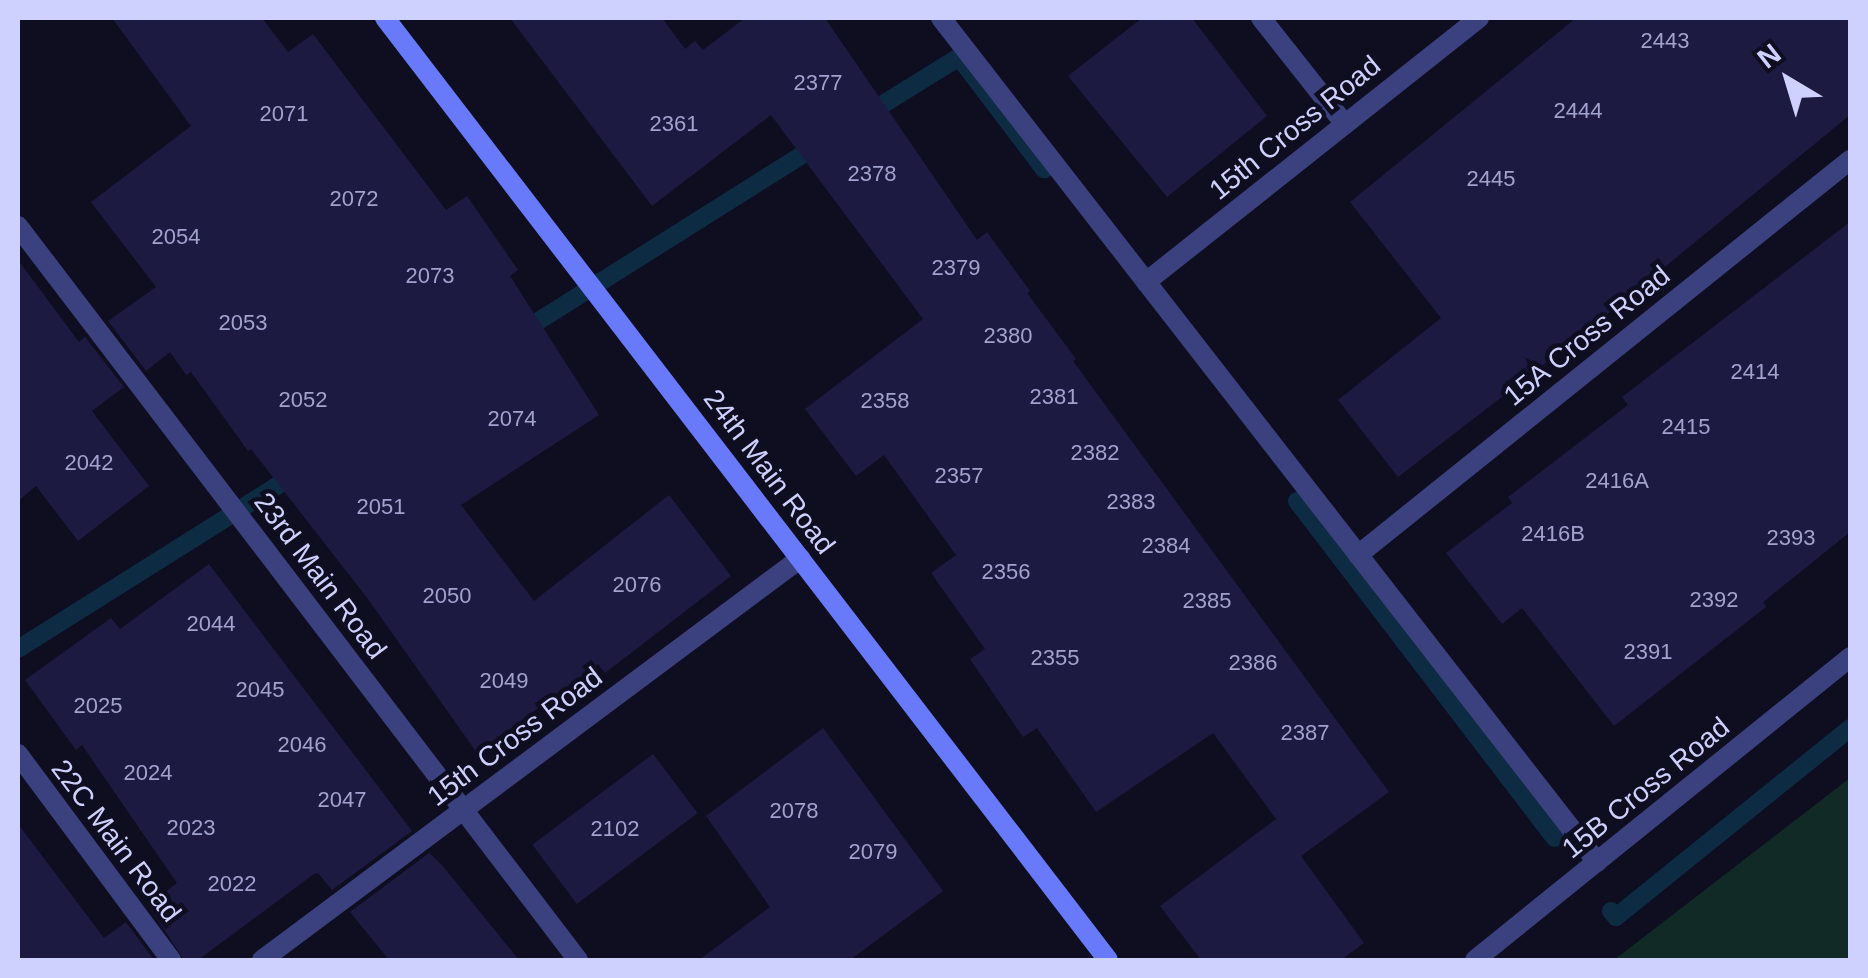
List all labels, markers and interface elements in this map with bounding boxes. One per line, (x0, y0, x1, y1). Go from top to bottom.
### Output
house number: 2443 (1641, 28, 1689, 54)
north arrow (1738, 30, 1838, 130)
text: N (1752, 38, 1787, 74)
street label: 15th Cross Road (1203, 49, 1387, 207)
house number: 2377 (794, 70, 842, 96)
house number: 2444 (1554, 98, 1602, 124)
house number: 2071 (260, 101, 308, 127)
house number: 2361 (650, 111, 698, 137)
house number: 2378 (848, 161, 896, 187)
house number: 2445 (1467, 166, 1515, 192)
house number: 2072 (330, 186, 378, 212)
house number: 2054 (152, 224, 200, 250)
house number: 2379 (932, 255, 980, 281)
street label: 15A Cross Road (1497, 258, 1677, 414)
house number: 2073 (406, 263, 454, 289)
house number: 2053 (219, 310, 267, 336)
house number: 2380 (984, 323, 1032, 349)
house number: 2414 (1731, 359, 1779, 385)
street label: 24th Main Road (696, 383, 842, 561)
house number: 2381 (1030, 384, 1078, 410)
house number: 2052 (279, 387, 327, 413)
house number: 2358 (861, 388, 909, 414)
house number: 2074 (488, 406, 536, 432)
house number: 2415 (1662, 414, 1710, 440)
house number: 2382 (1071, 440, 1119, 466)
house number: 2042 (65, 450, 113, 476)
house number: 2357 (935, 463, 983, 489)
house number: 2416A (1585, 468, 1649, 494)
street label: 23rd Main Road (247, 486, 393, 666)
house number: 2383 (1107, 489, 1155, 515)
house number: 2051 (357, 494, 405, 520)
house number: 2416B (1521, 521, 1585, 547)
house number: 2393 (1767, 525, 1815, 551)
house number: 2384 (1142, 533, 1190, 559)
house number: 2356 (982, 559, 1030, 585)
house number: 2076 (613, 572, 661, 598)
house number: 2050 (423, 583, 471, 609)
house number: 2392 (1690, 587, 1738, 613)
house number: 2385 (1183, 588, 1231, 614)
house number: 2044 (187, 611, 235, 637)
house number: 2391 (1624, 639, 1672, 665)
house number: 2355 (1031, 645, 1079, 671)
house number: 2386 (1229, 650, 1277, 676)
street label: 15th Cross Road (421, 660, 609, 814)
house number: 2049 (480, 668, 528, 694)
house number: 2045 (236, 677, 284, 703)
house number: 2025 (74, 693, 122, 719)
street label: 15B Cross Road (1556, 710, 1736, 866)
house number: 2387 (1281, 720, 1329, 746)
house number: 2046 (278, 732, 326, 758)
street label: 22C Main Road (44, 753, 188, 929)
house number: 2024 (124, 760, 172, 786)
house number: 2047 (318, 787, 366, 813)
house number: 2078 (770, 798, 818, 824)
house number: 2023 (167, 815, 215, 841)
house number: 2102 (591, 816, 639, 842)
house number: 2079 (849, 839, 897, 865)
house number: 2022 (208, 871, 256, 897)

